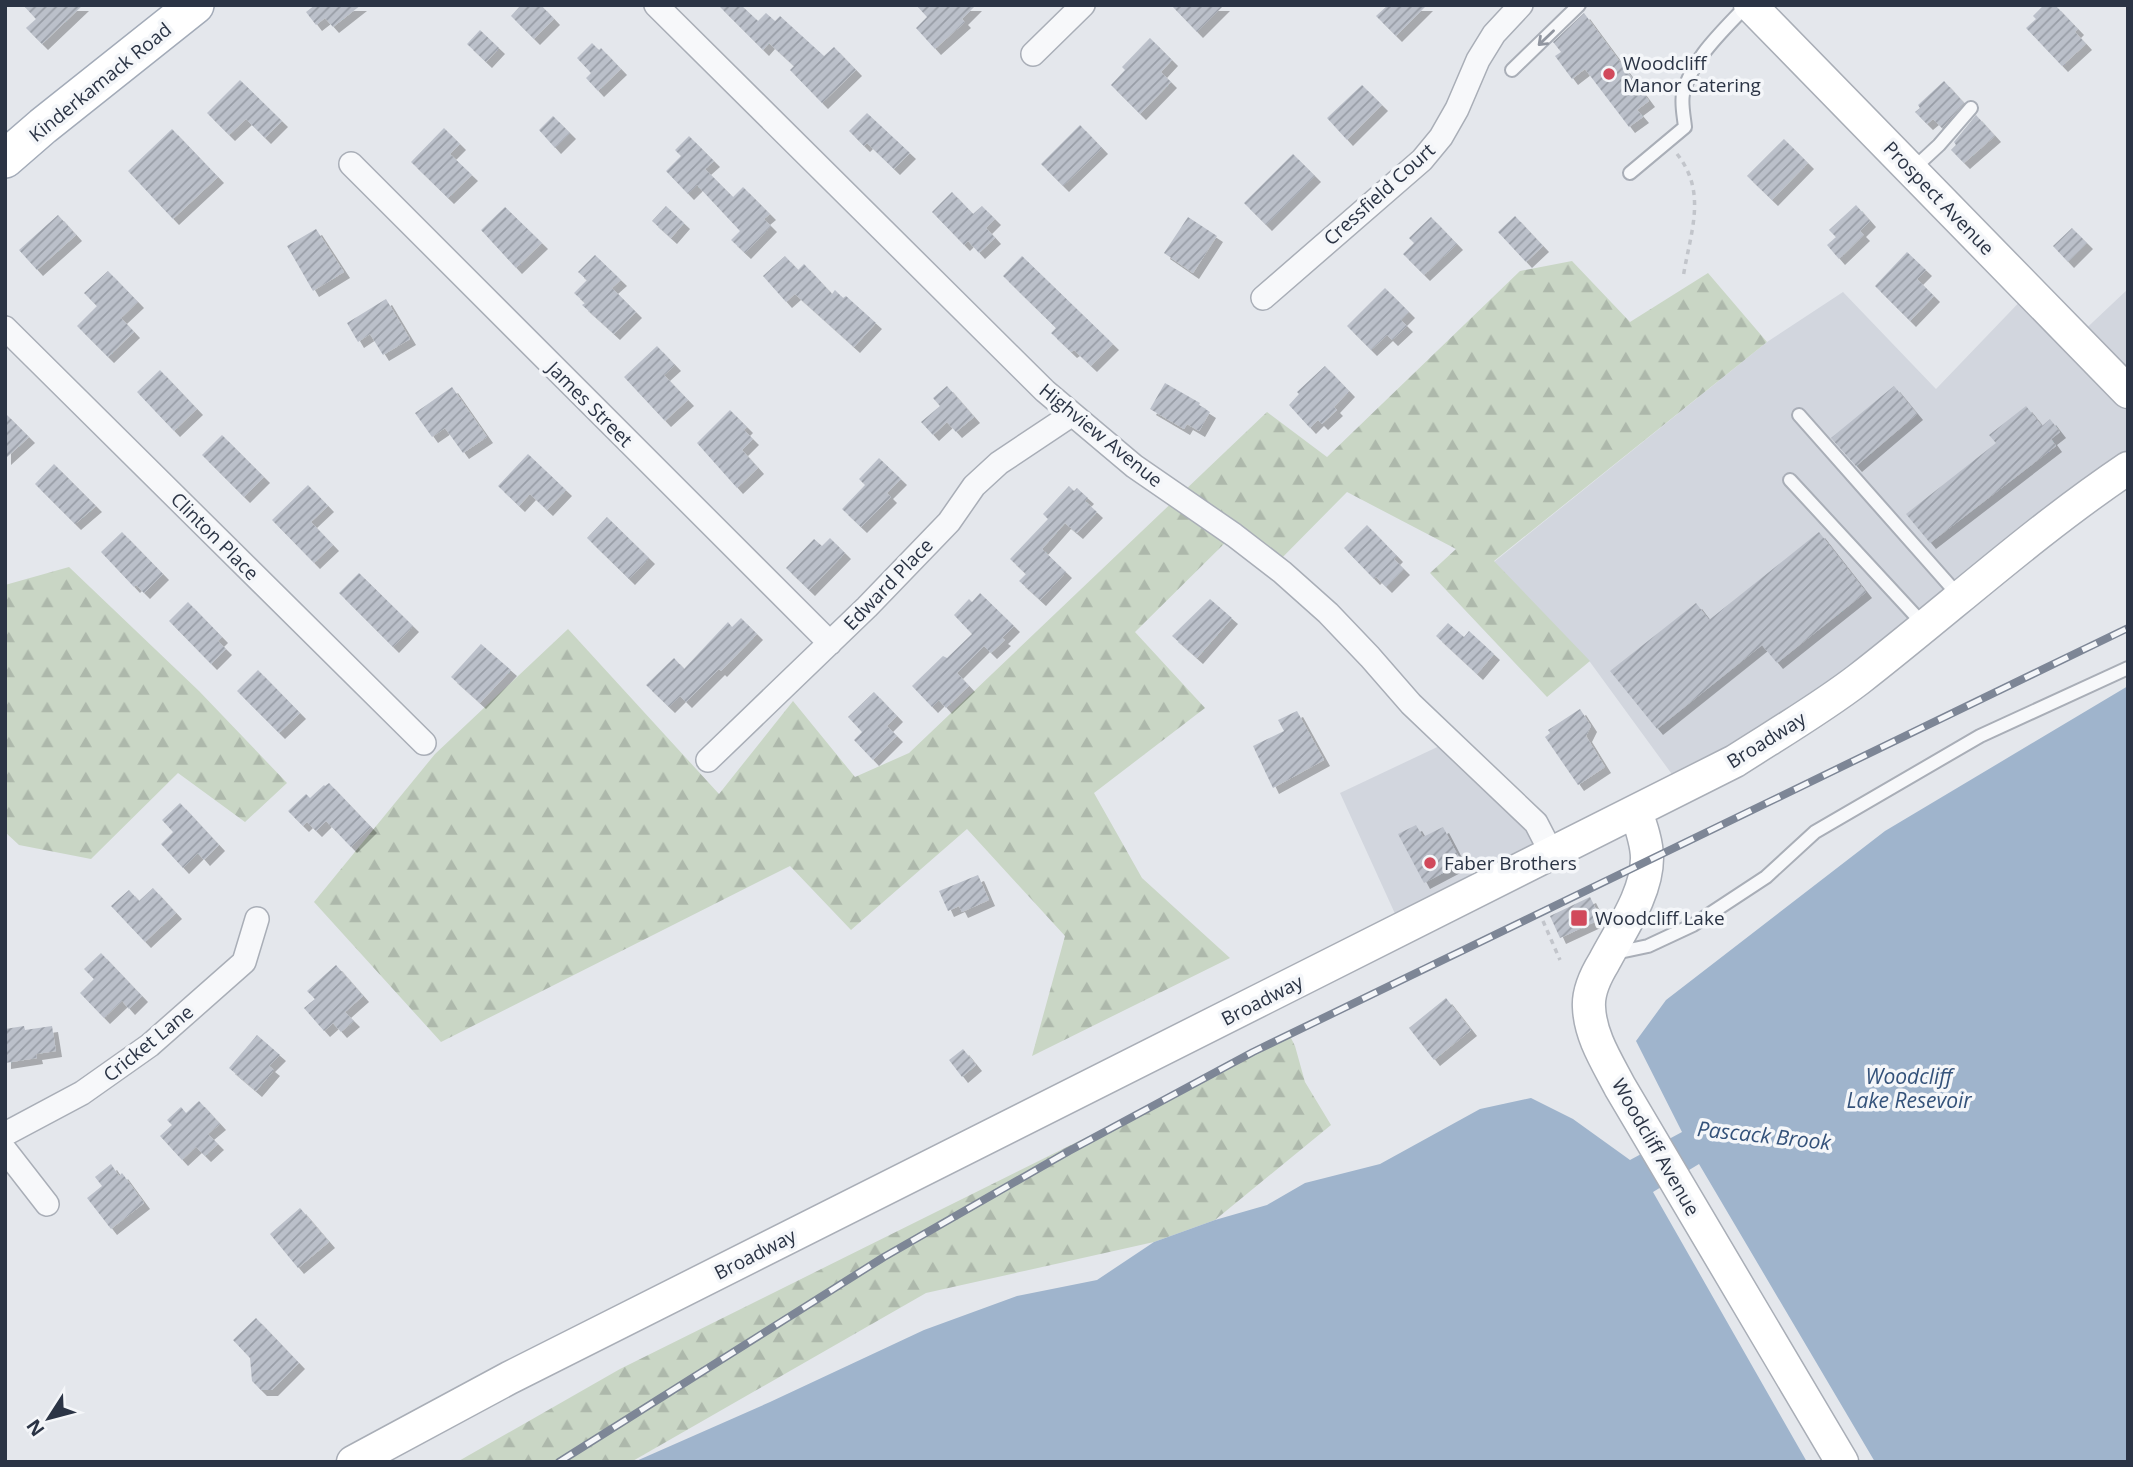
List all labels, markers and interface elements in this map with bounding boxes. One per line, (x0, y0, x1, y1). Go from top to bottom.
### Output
street label: Kinderkamack Road (23, 16, 177, 148)
one-way arrow (1537, 29, 1554, 46)
place label: Woodcliff Manor Catering (1623, 50, 1761, 98)
marker: Woodcliff Manor Catering (1601, 66, 1617, 82)
street label: Prospect Avenue (1878, 135, 2000, 261)
street label: Cressfield Court (1318, 137, 1440, 251)
street label: James Street (540, 354, 639, 453)
street label: Highview Avenue (1034, 377, 1168, 493)
street label: Clinton Place (165, 486, 265, 586)
street label: Edward Place (838, 532, 938, 636)
street label: Broadway (1722, 705, 1811, 774)
place label: Faber Brothers (1444, 850, 1577, 876)
marker: Faber Brothers (1422, 855, 1438, 871)
place label: Woodcliff Lake (1595, 905, 1725, 931)
marker: Woodcliff Lake (1569, 908, 1589, 928)
street label: Broadway (1217, 968, 1308, 1032)
street label: Cricket Lane (98, 999, 198, 1087)
water label: Woodcliff Lake Resevoir (1846, 1062, 1972, 1114)
street label: Woodcliff Avenue (1606, 1074, 1706, 1220)
water label: Pascack Brook (1696, 1114, 1833, 1156)
street label: Broadway (710, 1222, 801, 1286)
north arrow (14, 1383, 84, 1453)
text: N (20, 1414, 50, 1442)

